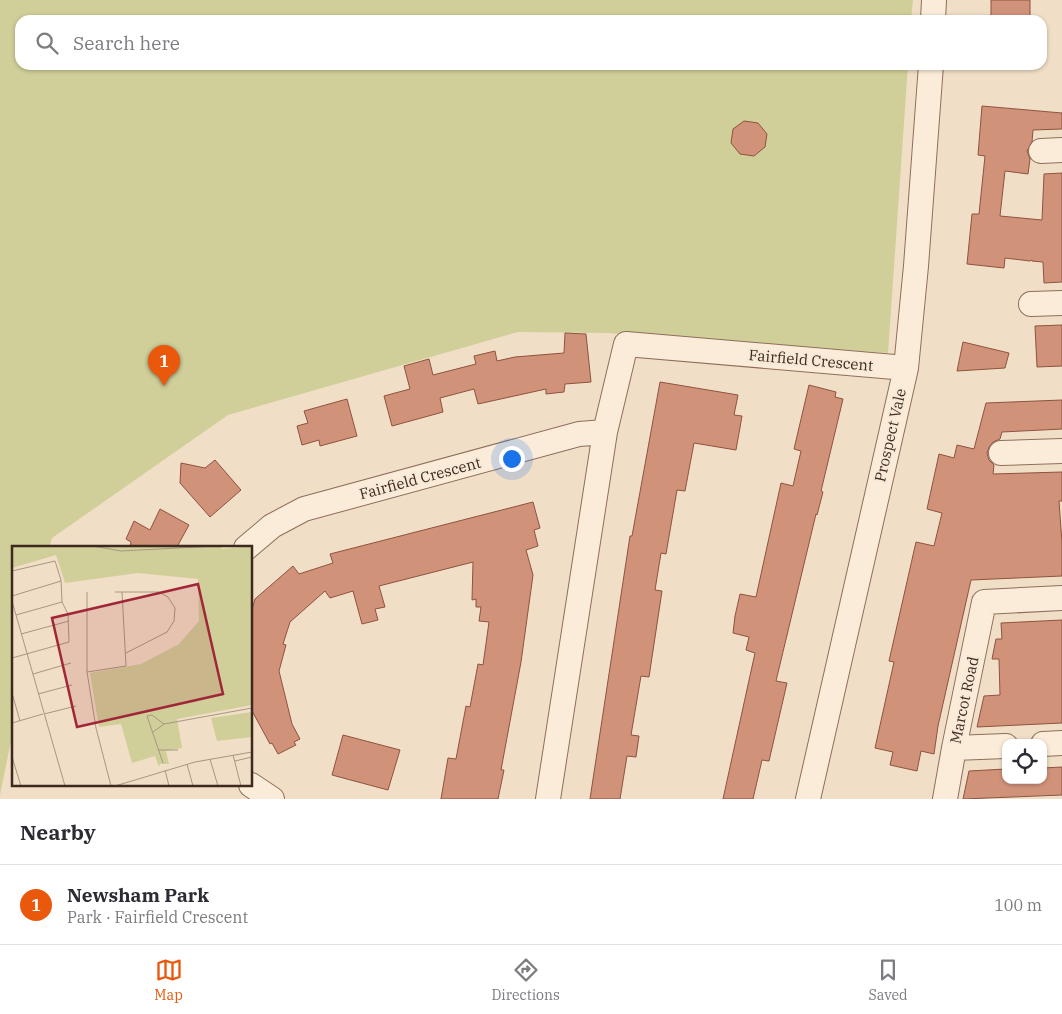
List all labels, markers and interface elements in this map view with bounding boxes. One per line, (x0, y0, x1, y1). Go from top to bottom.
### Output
search box (15, 15, 1047, 70)
icon: search (33, 29, 61, 57)
text: Search here (73, 31, 180, 55)
pin: 1 (148, 345, 180, 386)
street label: Fairfield Crescent (748, 345, 874, 375)
street label: Prospect Vale (870, 386, 910, 484)
your location (499, 446, 525, 472)
street label: Fairfield Crescent (357, 453, 483, 503)
inset map (12, 546, 252, 786)
street label: Marcot Road (946, 655, 982, 745)
map controls (1002, 739, 1047, 784)
button: locate (1002, 739, 1047, 784)
text: Nearby (20, 818, 96, 846)
text: Newsham Park (67, 883, 209, 907)
text: 1 (31, 895, 41, 915)
text: 100 m (994, 895, 1042, 915)
text: Park · Fairfield Crescent (67, 907, 248, 927)
tab: Map (154, 956, 183, 1004)
tab: Directions (491, 956, 560, 1004)
tab: Saved (868, 956, 908, 1004)

